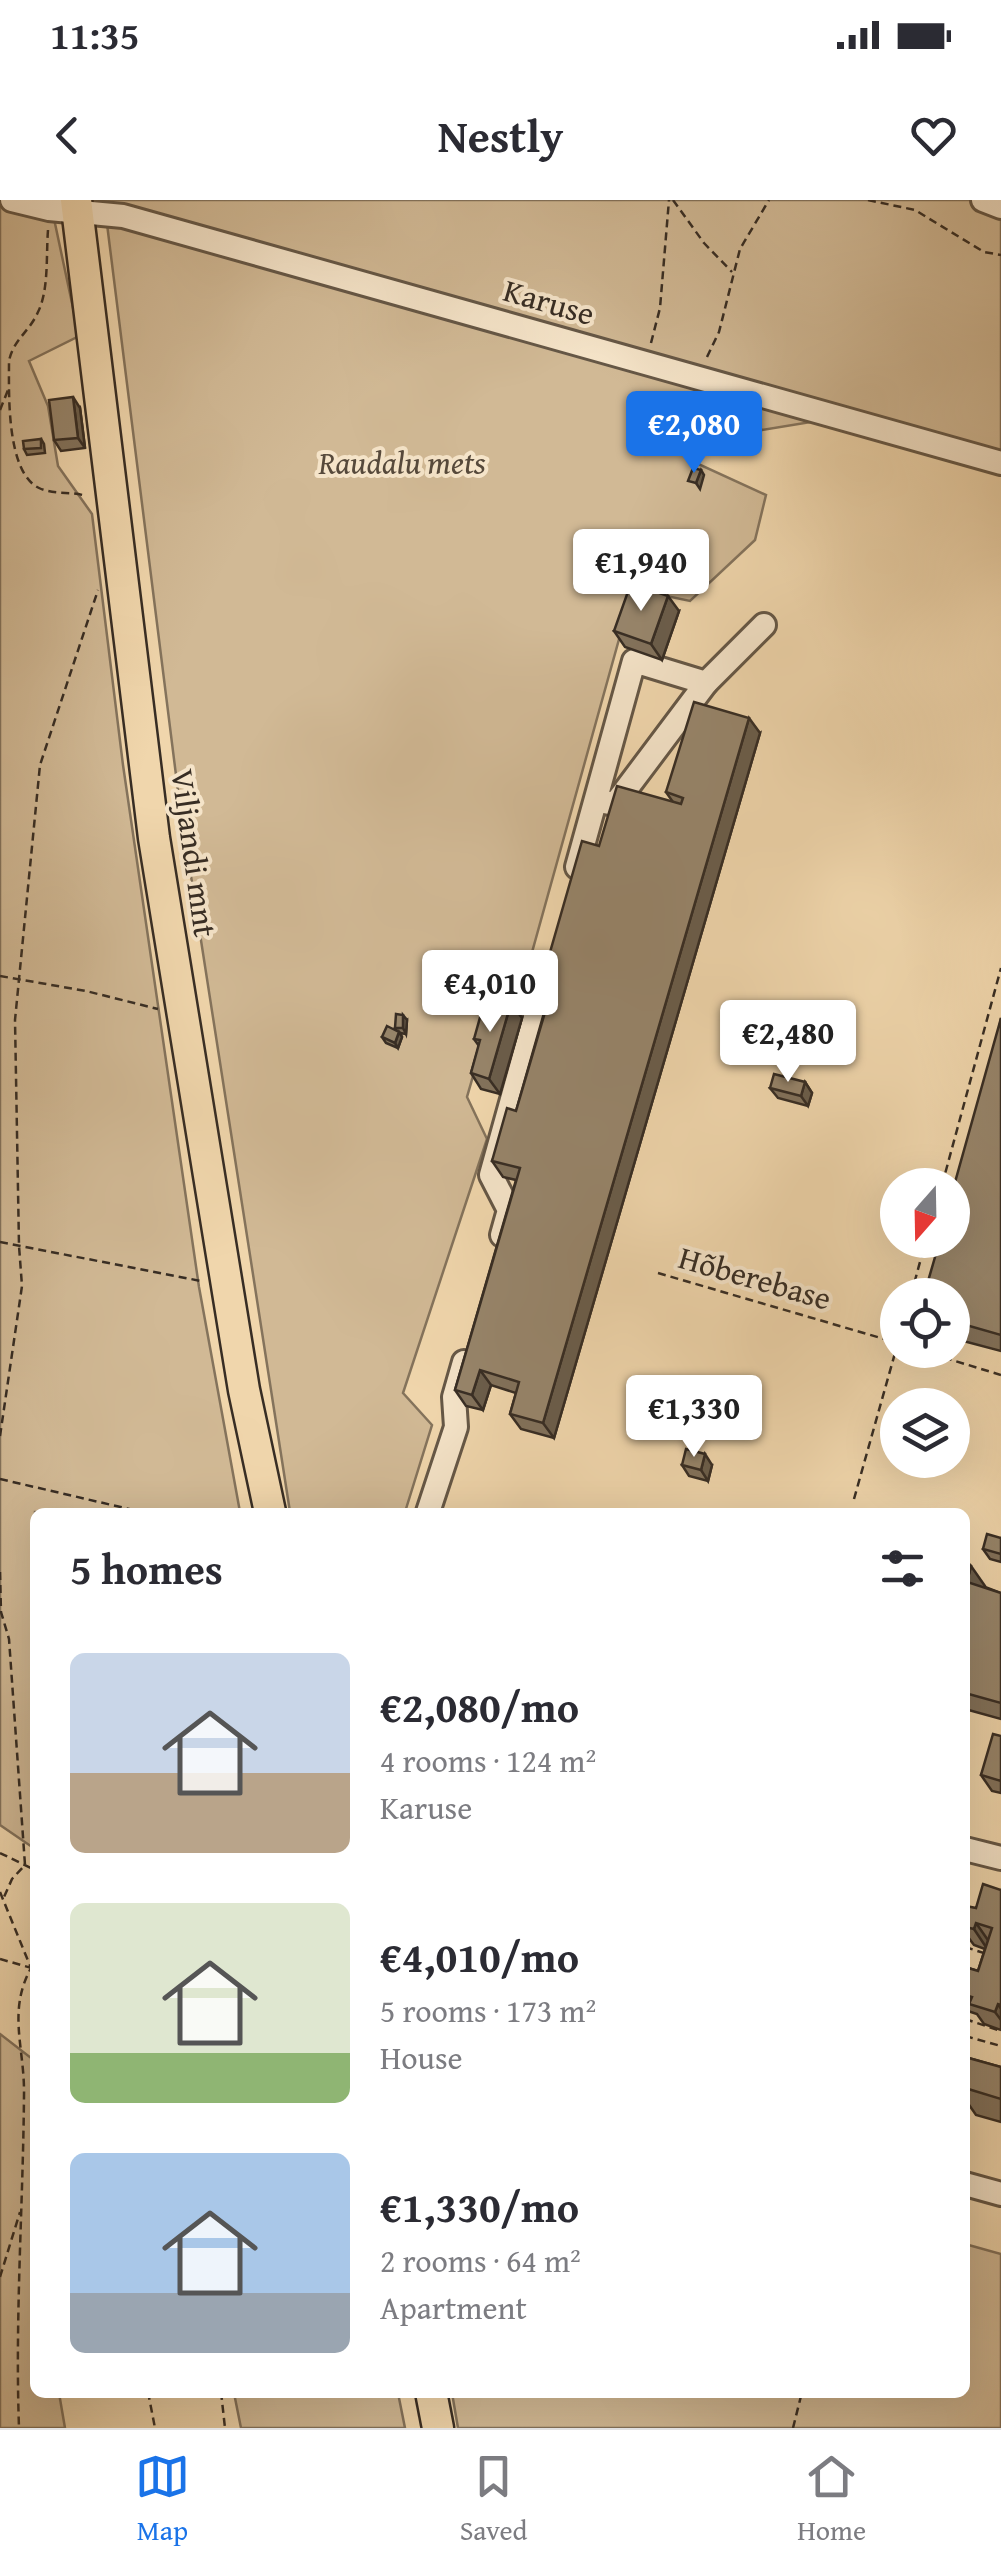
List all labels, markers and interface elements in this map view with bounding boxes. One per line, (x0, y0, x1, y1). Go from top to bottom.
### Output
text: 11:35 (50, 7, 140, 63)
text: Nestly (438, 103, 563, 168)
icon: back (40, 108, 95, 163)
icon: heart (906, 108, 961, 163)
street label: Karuse (498, 266, 600, 337)
pin: €2,080 (613, 391, 775, 476)
text: €2,080 (648, 400, 740, 447)
park label: Raudalu mets (317, 439, 486, 486)
pin: €1,940 (560, 529, 722, 614)
text: €1,940 (595, 538, 687, 585)
street label: Viljandi mnt (159, 766, 230, 940)
pin: €4,010 (409, 950, 571, 1035)
text: €4,010 (444, 959, 536, 1006)
pin: €2,480 (707, 1000, 869, 1085)
text: €2,480 (742, 1009, 834, 1056)
north arrow (880, 1168, 970, 1258)
map controls (880, 1168, 970, 1478)
street label: Hõberebase (674, 1233, 837, 1322)
button: locate (880, 1278, 970, 1368)
pin: €1,330 (613, 1375, 775, 1460)
text: €1,330 (648, 1384, 740, 1431)
button: layers (880, 1388, 970, 1478)
text: 5 homes (70, 1538, 223, 1599)
icon: filters (875, 1541, 930, 1596)
text: €2,080/mo (380, 1676, 579, 1737)
icon: home (150, 1693, 270, 1813)
text: 4 rooms · 124 m² (380, 1737, 596, 1784)
text: Karuse (380, 1784, 472, 1831)
text: €4,010/mo (380, 1926, 579, 1987)
icon: home (150, 1943, 270, 2063)
text: 5 rooms · 173 m² (380, 1987, 596, 2034)
text: House (380, 2034, 463, 2081)
text: €1,330/mo (380, 2176, 579, 2237)
icon: home (150, 2193, 270, 2313)
text: 2 rooms · 64 m² (380, 2237, 581, 2284)
text: Apartment (380, 2284, 527, 2331)
tab: Map (135, 2449, 190, 2550)
tab: Saved (460, 2449, 527, 2550)
tab: Home (797, 2449, 866, 2550)

